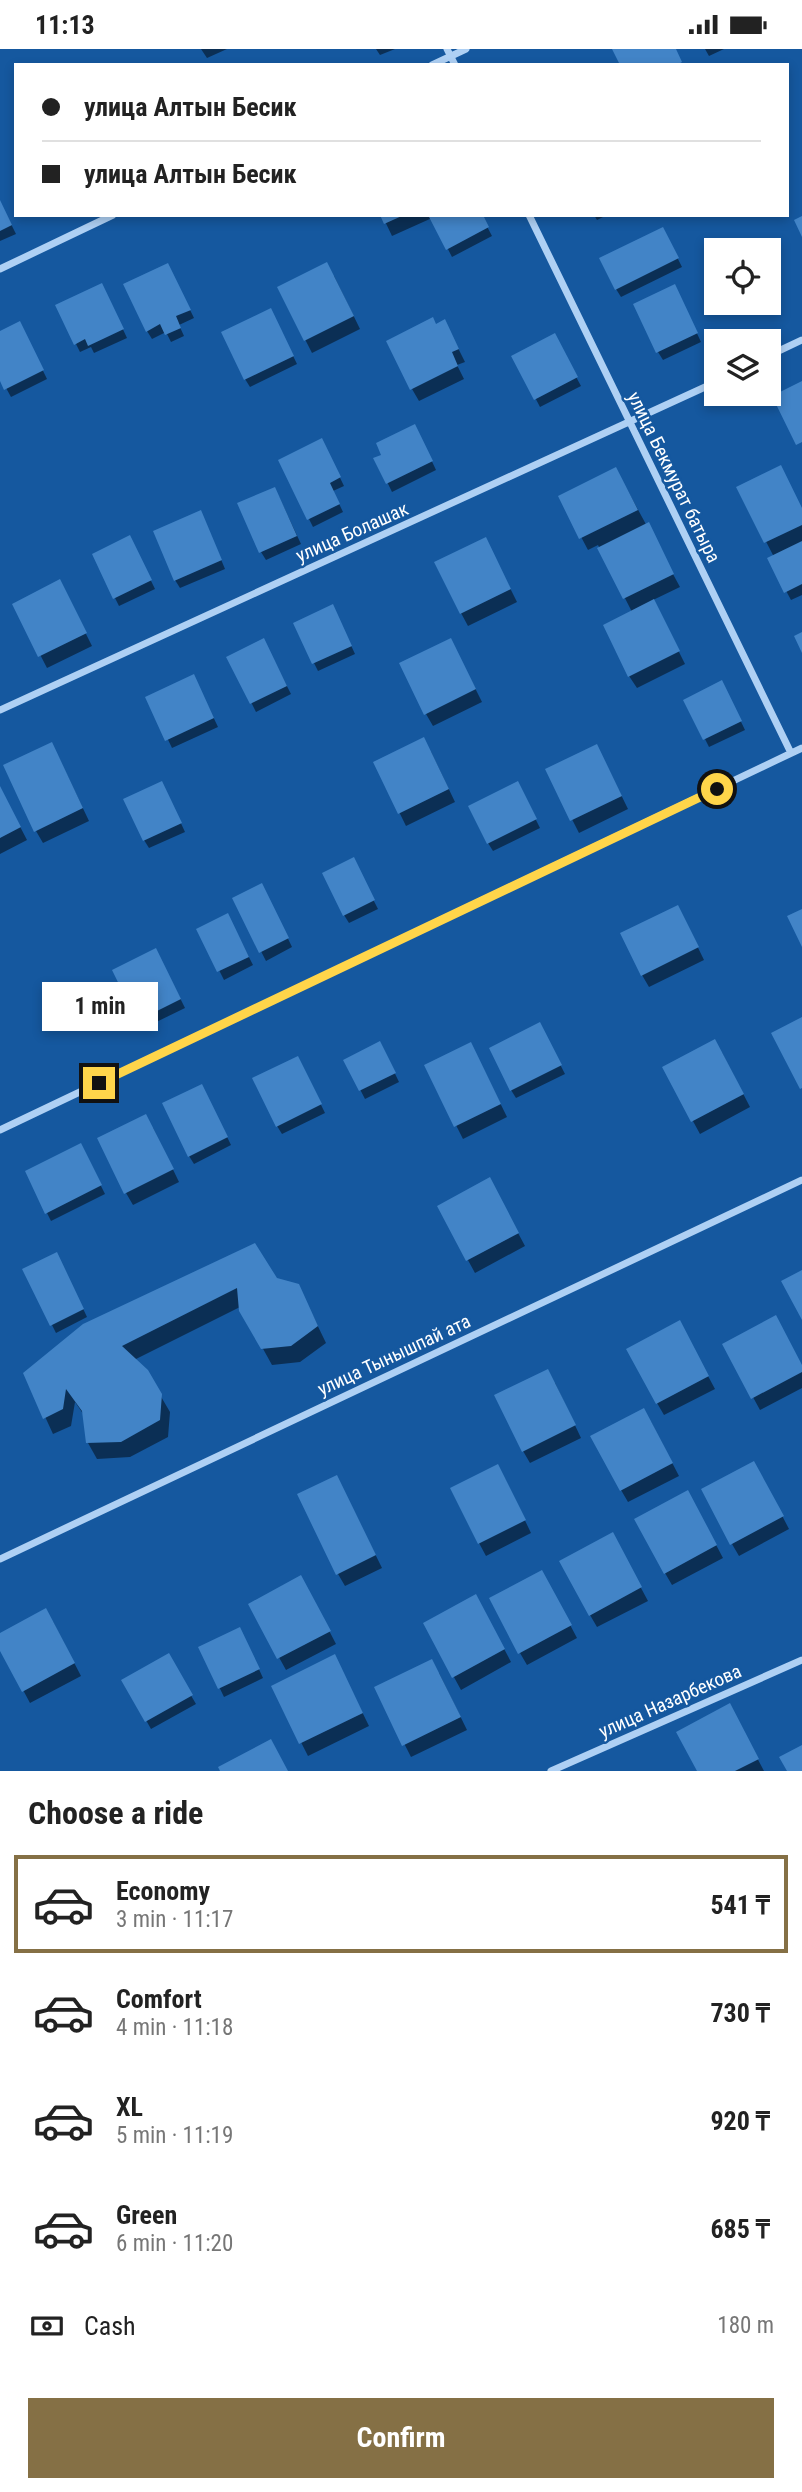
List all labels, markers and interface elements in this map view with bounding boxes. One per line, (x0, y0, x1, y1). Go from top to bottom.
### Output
text: 11:13 (35, 10, 95, 40)
text: улица Алтын Бесик (84, 92, 297, 122)
text: улица Алтын Бесик (84, 159, 297, 189)
map controls (704, 238, 781, 406)
button: locate (704, 238, 781, 315)
button: layers (704, 329, 781, 406)
street label: улица Бекмурат батыра (623, 388, 725, 566)
street label: улица Болашак (292, 497, 412, 567)
route start (701, 773, 733, 805)
callout: 1 min (41, 981, 157, 1031)
text: 1 min (74, 993, 126, 1020)
route end (83, 1067, 115, 1099)
street label: улица Тынышпай ата (314, 1309, 474, 1401)
street label: улица Назарбекова (595, 1659, 745, 1743)
text: Choose a ride (28, 1794, 203, 1832)
icon: car (32, 1873, 95, 1936)
text: Economy (116, 1876, 210, 1906)
text: 541 ₸ (710, 1890, 770, 1920)
text: 3 min · 11:17 (116, 1906, 233, 1933)
icon: car (32, 1981, 95, 2044)
text: Comfort (116, 1984, 202, 2014)
text: 730 ₸ (710, 1998, 770, 2028)
text: 4 min · 11:18 (116, 2014, 233, 2041)
icon: car (32, 2089, 95, 2152)
text: XL (116, 2092, 143, 2122)
text: 920 ₸ (710, 2106, 770, 2136)
text: 5 min · 11:19 (116, 2122, 233, 2149)
icon: car (32, 2197, 95, 2260)
text: Green (116, 2200, 177, 2230)
text: 685 ₸ (710, 2214, 770, 2244)
text: 6 min · 11:20 (116, 2230, 233, 2257)
icon: cash (28, 2307, 66, 2345)
text: Cash (84, 2311, 136, 2341)
text: 180 m (717, 2312, 774, 2339)
button: Confirm (28, 2398, 774, 2478)

